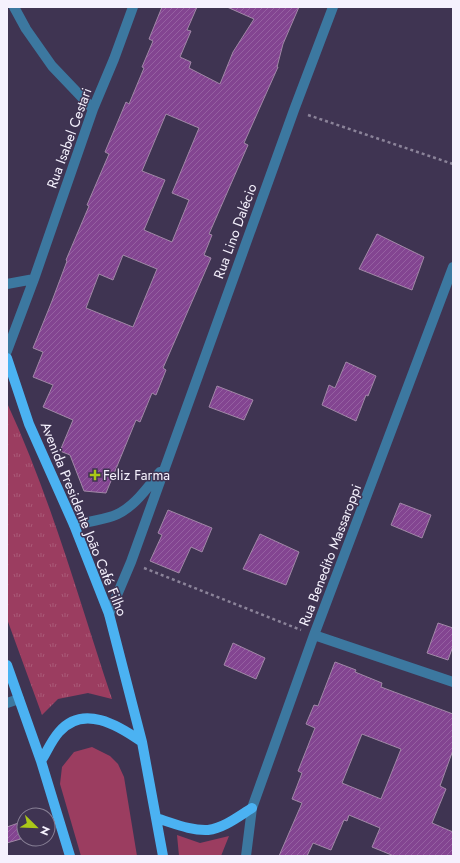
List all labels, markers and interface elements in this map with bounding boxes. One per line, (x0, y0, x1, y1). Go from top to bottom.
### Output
street label: Rua Isabel Cestari (42, 85, 96, 191)
street label: Rua Lino Dalécio (209, 180, 262, 281)
street label: Avenida Presidente João Café Filho (36, 419, 132, 619)
place label: Feliz Farma (103, 465, 170, 485)
marker: Feliz Farma (90, 470, 100, 480)
street label: Rua Benedito Massaroppi (294, 481, 366, 629)
north arrow (16, 807, 56, 847)
text: N (36, 824, 54, 838)

